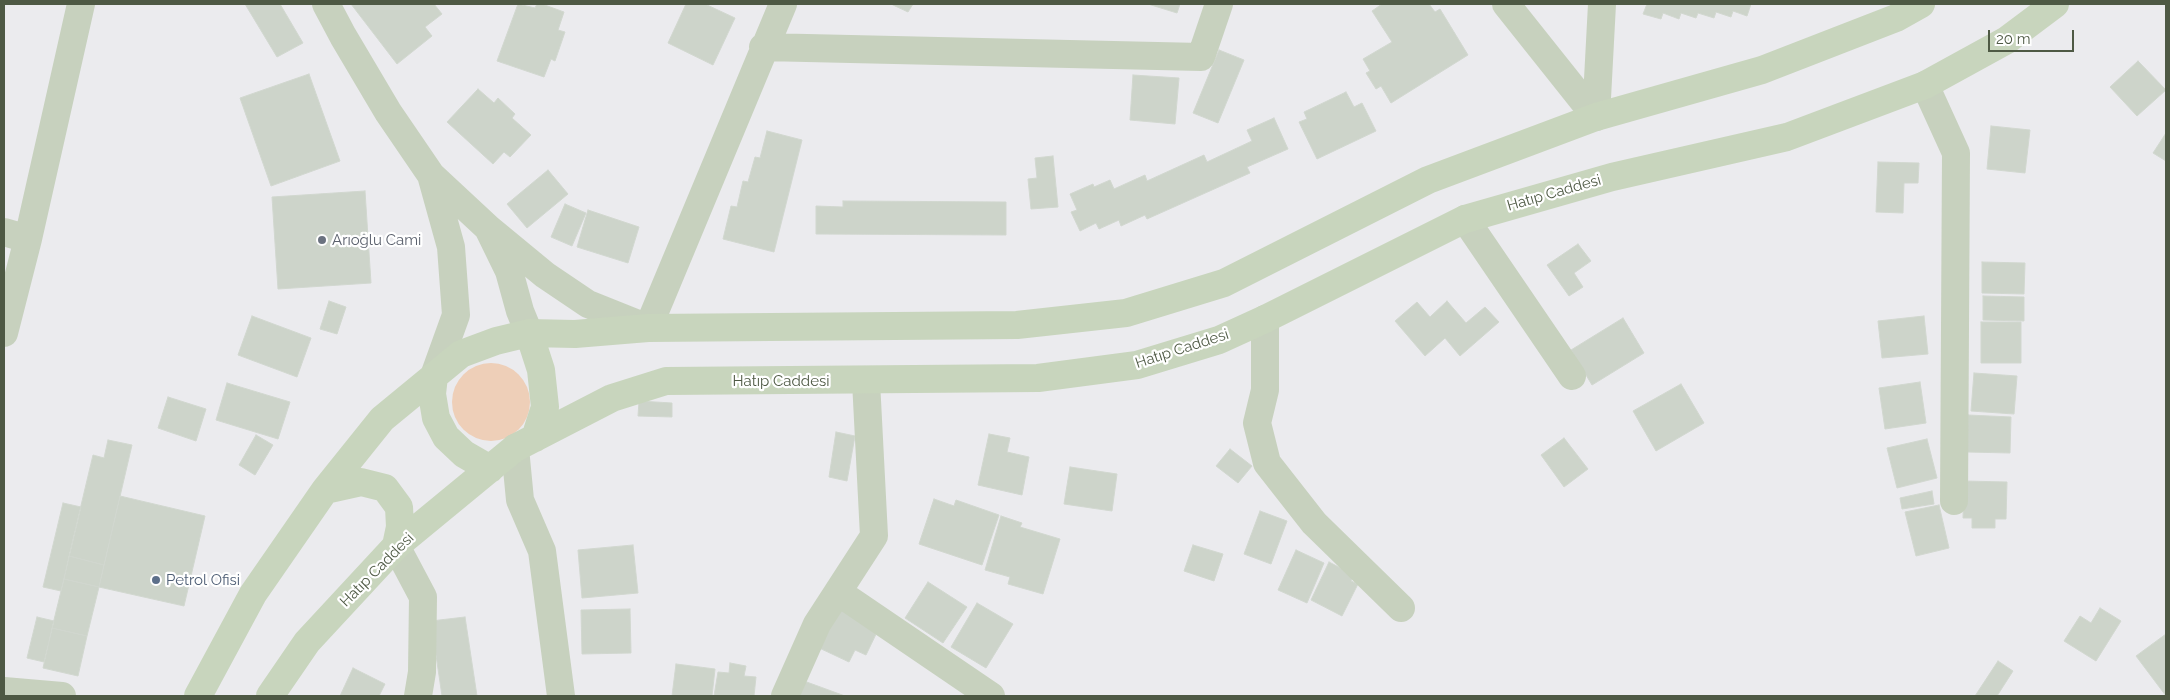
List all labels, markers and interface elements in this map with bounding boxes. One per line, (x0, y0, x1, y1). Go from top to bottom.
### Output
scale bar (1990, 20, 2076, 52)
text: 20 m (1996, 30, 2031, 48)
street label: Hatıp Caddesi (1505, 171, 1603, 215)
place label: Arıoğlu Cami (332, 231, 421, 249)
marker: Arıoğlu Cami (316, 234, 328, 246)
street label: Hatıp Caddesi (1133, 325, 1231, 373)
street label: Hatıp Caddesi (733, 372, 829, 390)
street label: Hatıp Caddesi (336, 529, 418, 611)
place label: Petrol Ofisi (166, 571, 240, 589)
marker: Petrol Ofisi (150, 574, 162, 586)

